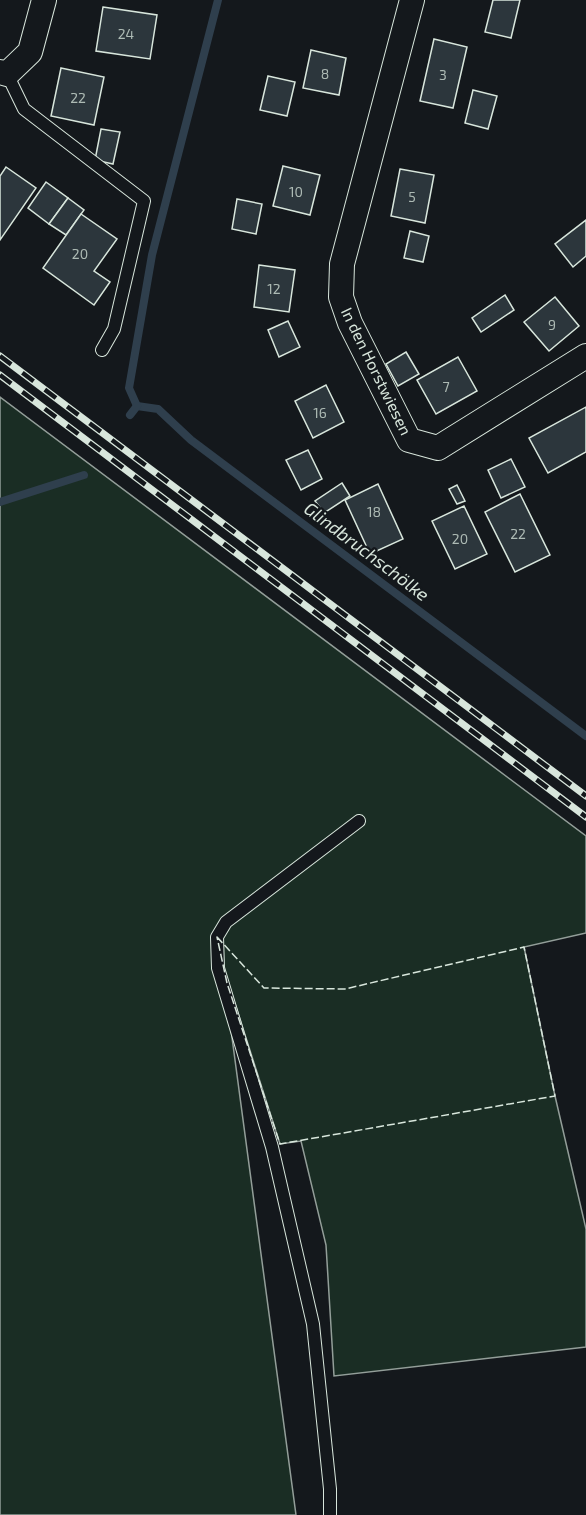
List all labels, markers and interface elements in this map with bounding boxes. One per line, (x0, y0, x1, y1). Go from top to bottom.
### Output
house number: 24 (118, 25, 134, 42)
house number: 8 (321, 65, 329, 82)
house number: 3 (439, 66, 447, 83)
house number: 22 (70, 89, 86, 106)
house number: 10 (289, 183, 303, 200)
house number: 5 (408, 188, 416, 205)
house number: 20 (72, 245, 88, 262)
house number: 12 (267, 280, 281, 297)
street label: In den Horstwiesen (338, 304, 416, 438)
house number: 9 (548, 316, 556, 333)
house number: 7 (442, 378, 450, 395)
house number: 16 (313, 404, 327, 421)
water label: Glindbruchschölke (300, 497, 434, 605)
house number: 18 (367, 503, 381, 520)
house number: 22 (510, 525, 526, 542)
house number: 20 (452, 530, 468, 547)

